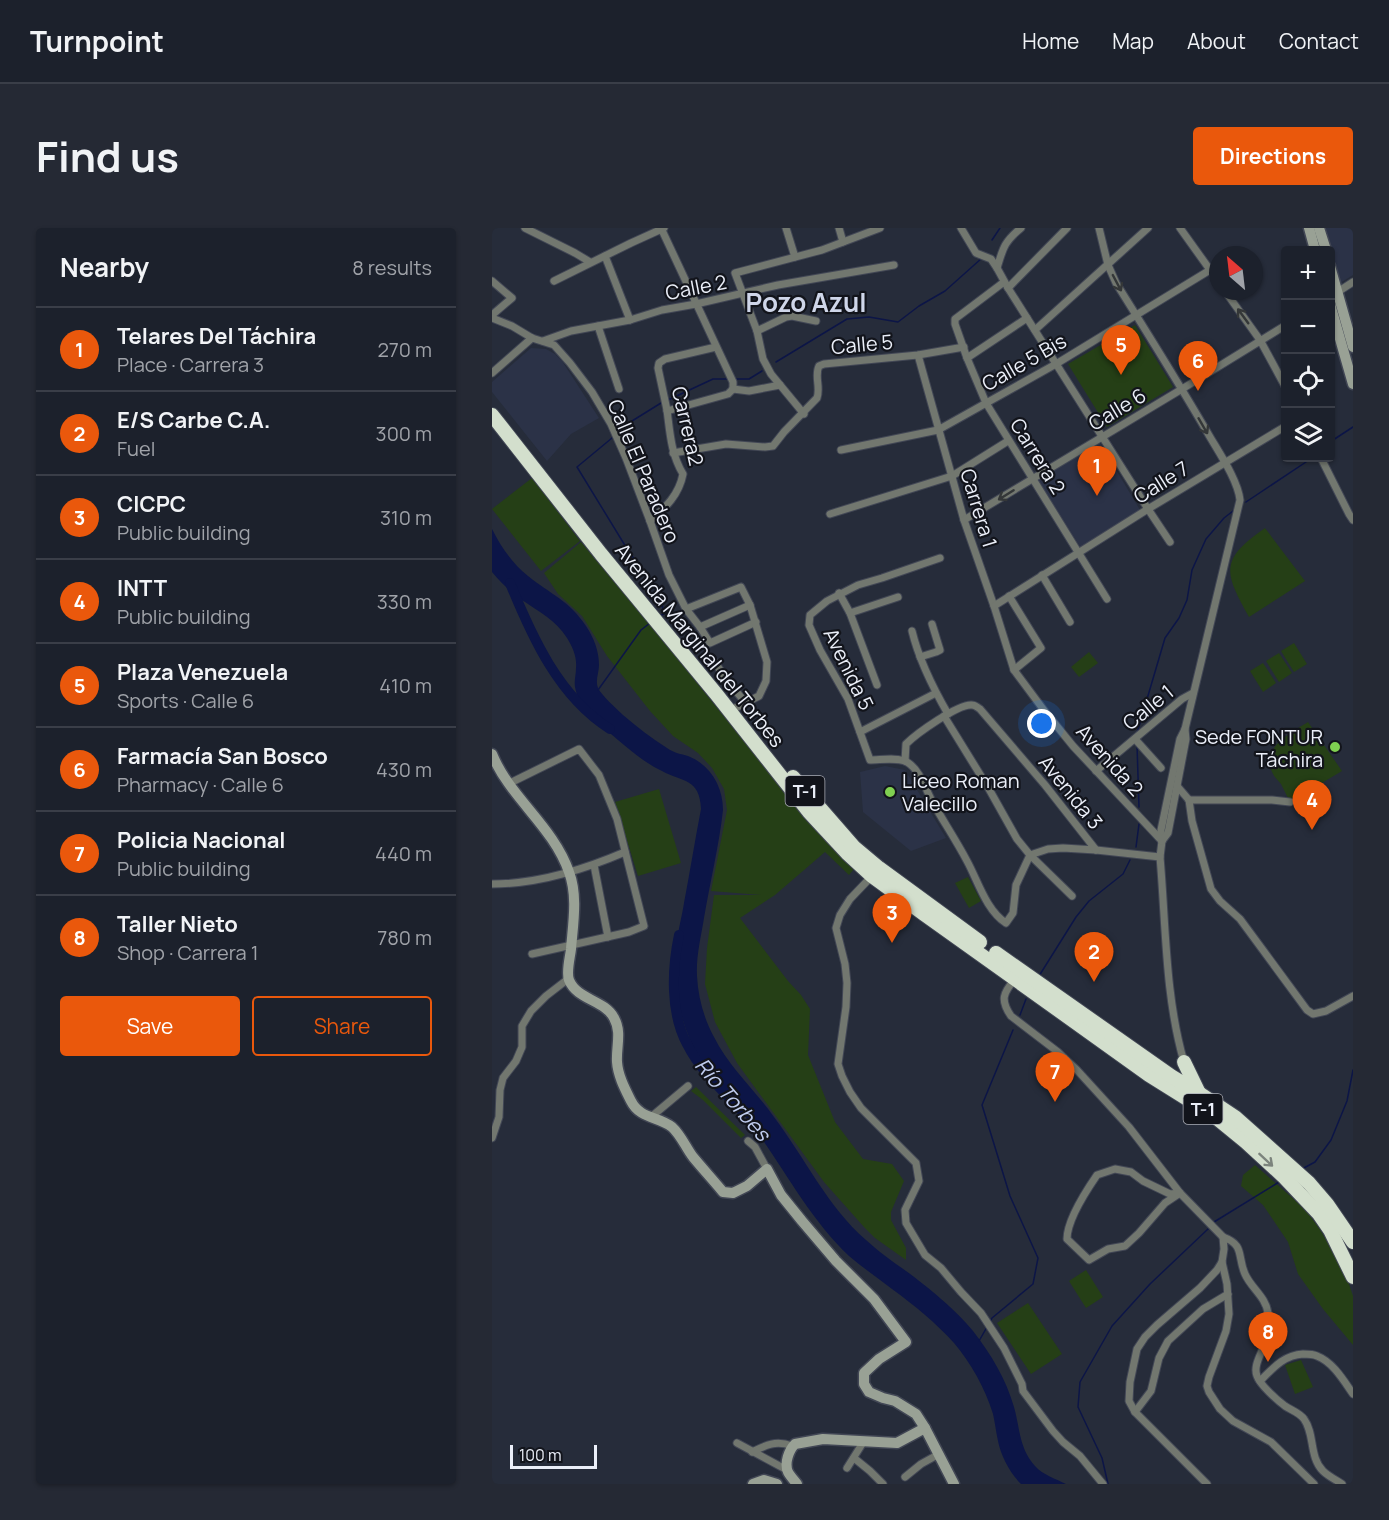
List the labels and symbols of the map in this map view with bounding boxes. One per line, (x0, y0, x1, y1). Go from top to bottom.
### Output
north arrow (1209, 246, 1263, 300)
street label: Calle 2 (663, 268, 729, 306)
one-way arrow (1112, 274, 1123, 292)
district label: Pozo Azul (746, 284, 866, 320)
one-way arrow (1237, 308, 1249, 324)
pin: 5 (1102, 326, 1140, 375)
street label: Calle 5 Bis (977, 327, 1071, 397)
street label: Calle 5 (830, 328, 894, 360)
pin: 6 (1178, 342, 1218, 391)
street label: Calle 6 (1083, 381, 1151, 437)
street label: Carrera2 (666, 384, 710, 468)
street label: Calle El Paradero (602, 395, 686, 547)
street label: Carrera 2 (1004, 413, 1072, 499)
one-way arrow (1198, 417, 1210, 434)
pin: 1 (1078, 446, 1116, 496)
street label: Calle 7 (1128, 455, 1194, 509)
street label: Carrera 1 (954, 465, 1004, 551)
one-way arrow (998, 489, 1015, 501)
street label: Avenida Marginal del Torbes (609, 537, 791, 753)
street label: Avenida 5 (818, 623, 880, 715)
street label: Calle 1 (1117, 678, 1179, 736)
your location (1027, 709, 1056, 738)
street label: Avenida 2 (1071, 718, 1149, 802)
place label: Sede FONTUR Táchira (1195, 723, 1323, 773)
marker: Sede FONTUR Táchira (1328, 740, 1342, 754)
street label: Avenida 3 (1033, 749, 1109, 835)
place label: Liceo Roman Valecillo (902, 767, 1020, 817)
road number: T-1 (786, 776, 824, 806)
pin: 4 (1292, 780, 1332, 830)
marker: Liceo Roman Valecillo (883, 785, 897, 799)
pin: 3 (872, 894, 912, 943)
pin: 2 (1074, 932, 1114, 982)
water label: Río Torbes (689, 1052, 778, 1148)
pin: 7 (1036, 1052, 1074, 1102)
road number: T-1 (1184, 1094, 1222, 1124)
one-way arrow (1259, 1153, 1274, 1167)
pin: 8 (1248, 1312, 1288, 1362)
scale bar (510, 1442, 597, 1470)

